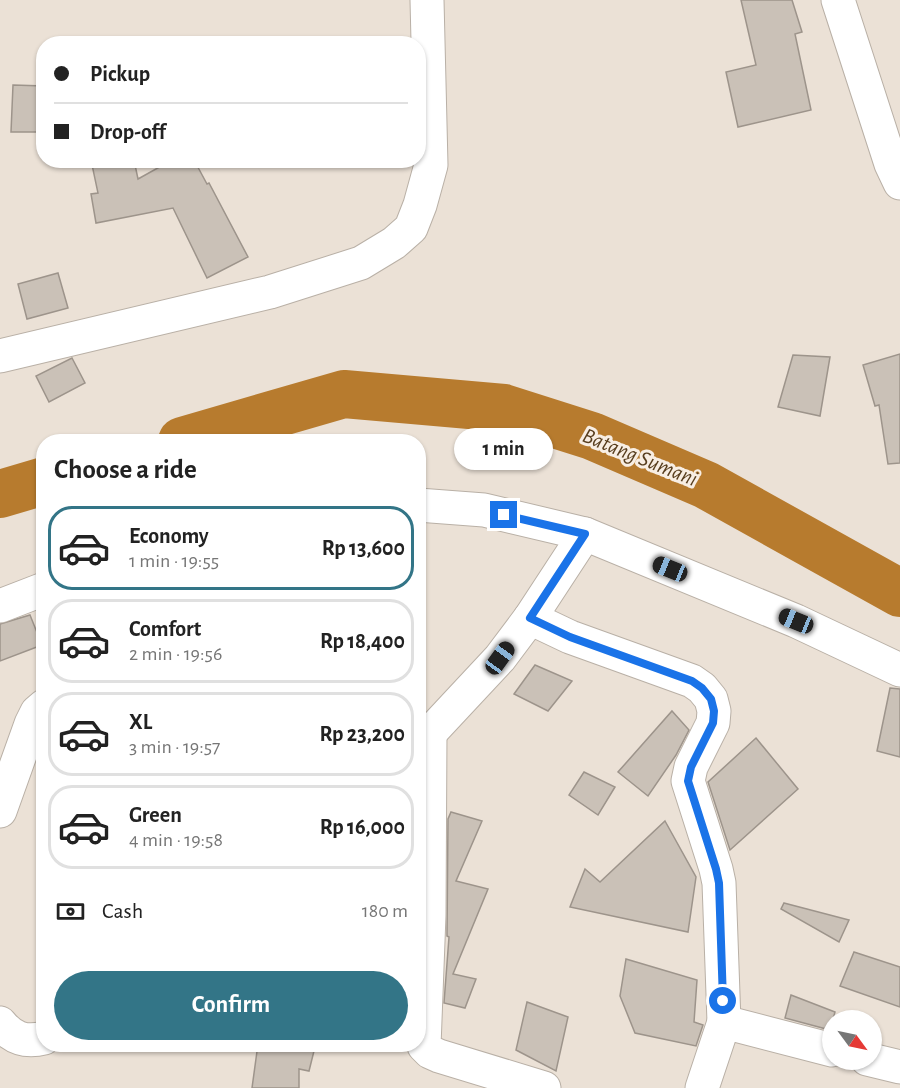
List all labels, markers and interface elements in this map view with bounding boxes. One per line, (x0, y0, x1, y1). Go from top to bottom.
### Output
text: Pickup (90, 63, 150, 85)
text: Drop-off (90, 121, 166, 143)
water label: Batang Sumani (580, 424, 701, 490)
callout: 1 min (454, 428, 554, 470)
text: 1 min (482, 439, 525, 459)
text: Choose a ride (54, 456, 197, 483)
route end (490, 501, 517, 528)
icon: car (57, 521, 111, 575)
text: Economy (129, 525, 209, 547)
text: Rp 13,600 (322, 537, 405, 559)
text: 1 min · 19:55 (129, 551, 219, 571)
car (650, 554, 690, 584)
car (776, 606, 816, 636)
icon: car (57, 614, 111, 668)
text: Comfort (129, 618, 201, 640)
text: Rp 18,400 (320, 630, 405, 652)
car (482, 638, 518, 678)
text: 2 min · 19:56 (129, 644, 222, 664)
icon: car (57, 707, 111, 761)
text: XL (129, 711, 152, 733)
text: Rp 23,200 (320, 723, 405, 745)
text: 3 min · 19:57 (129, 737, 220, 757)
icon: car (57, 800, 111, 854)
text: Green (129, 804, 182, 826)
text: Rp 16,000 (320, 816, 405, 838)
text: 4 min · 19:58 (129, 830, 223, 850)
icon: cash (54, 895, 87, 928)
text: Cash (102, 900, 143, 922)
text: 180 m (362, 901, 408, 921)
button: Confirm (54, 971, 408, 1040)
route start (709, 987, 736, 1014)
north arrow (822, 1010, 882, 1070)
map controls (822, 1010, 882, 1070)

